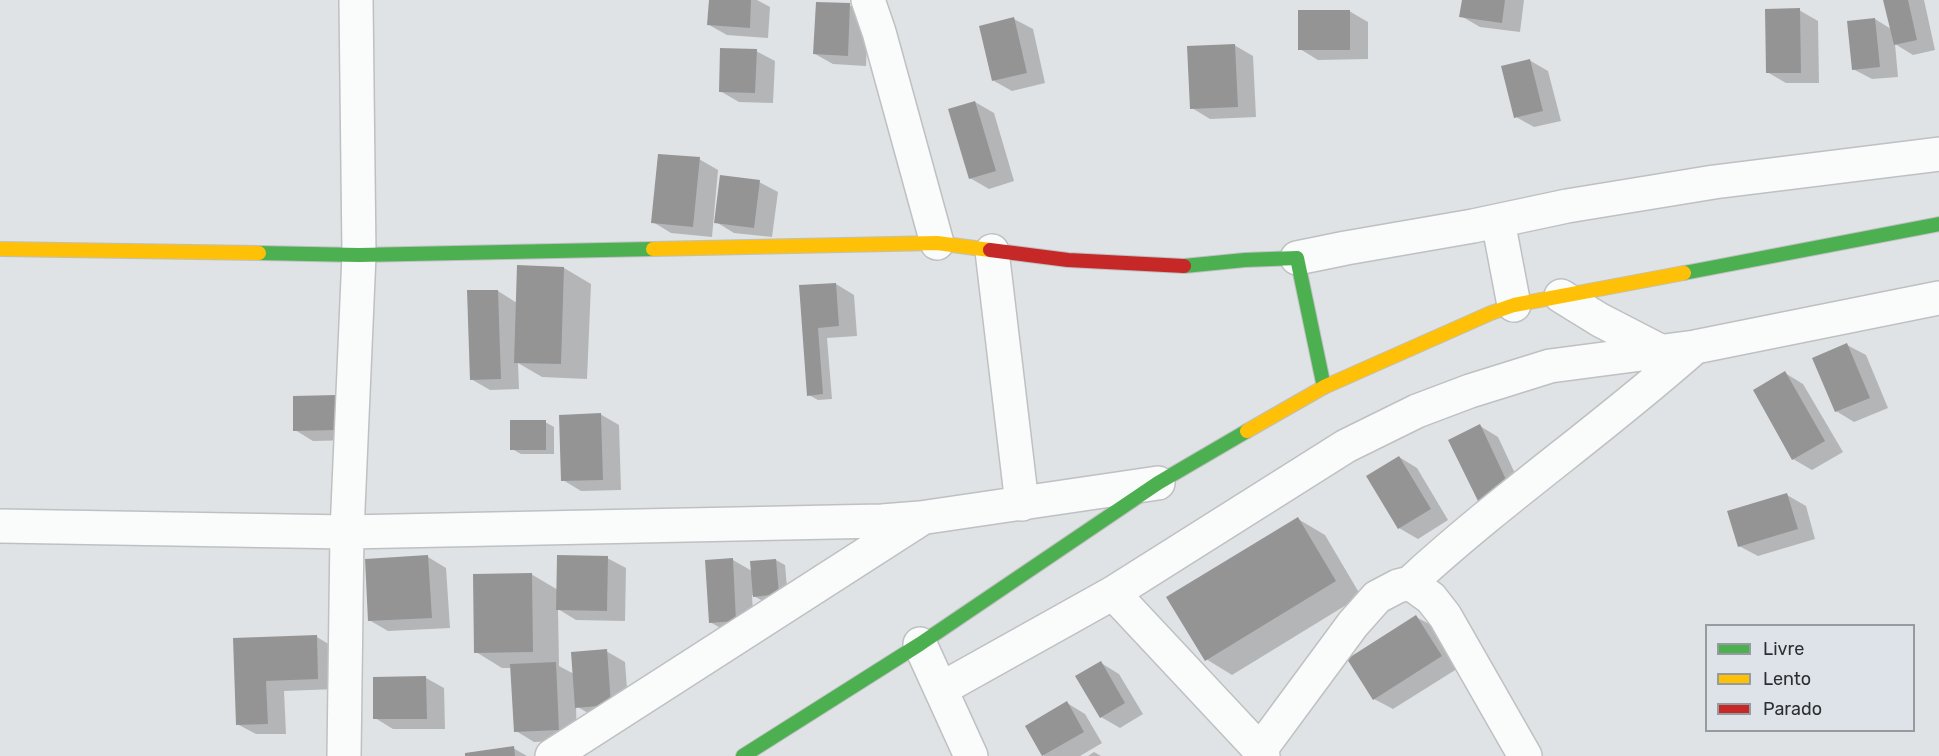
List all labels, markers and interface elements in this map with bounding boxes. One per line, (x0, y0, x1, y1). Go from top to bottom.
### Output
legend (1705, 624, 1915, 732)
text: Livre (1763, 638, 1804, 660)
text: Lento (1763, 668, 1811, 690)
text: Parado (1763, 698, 1822, 720)

